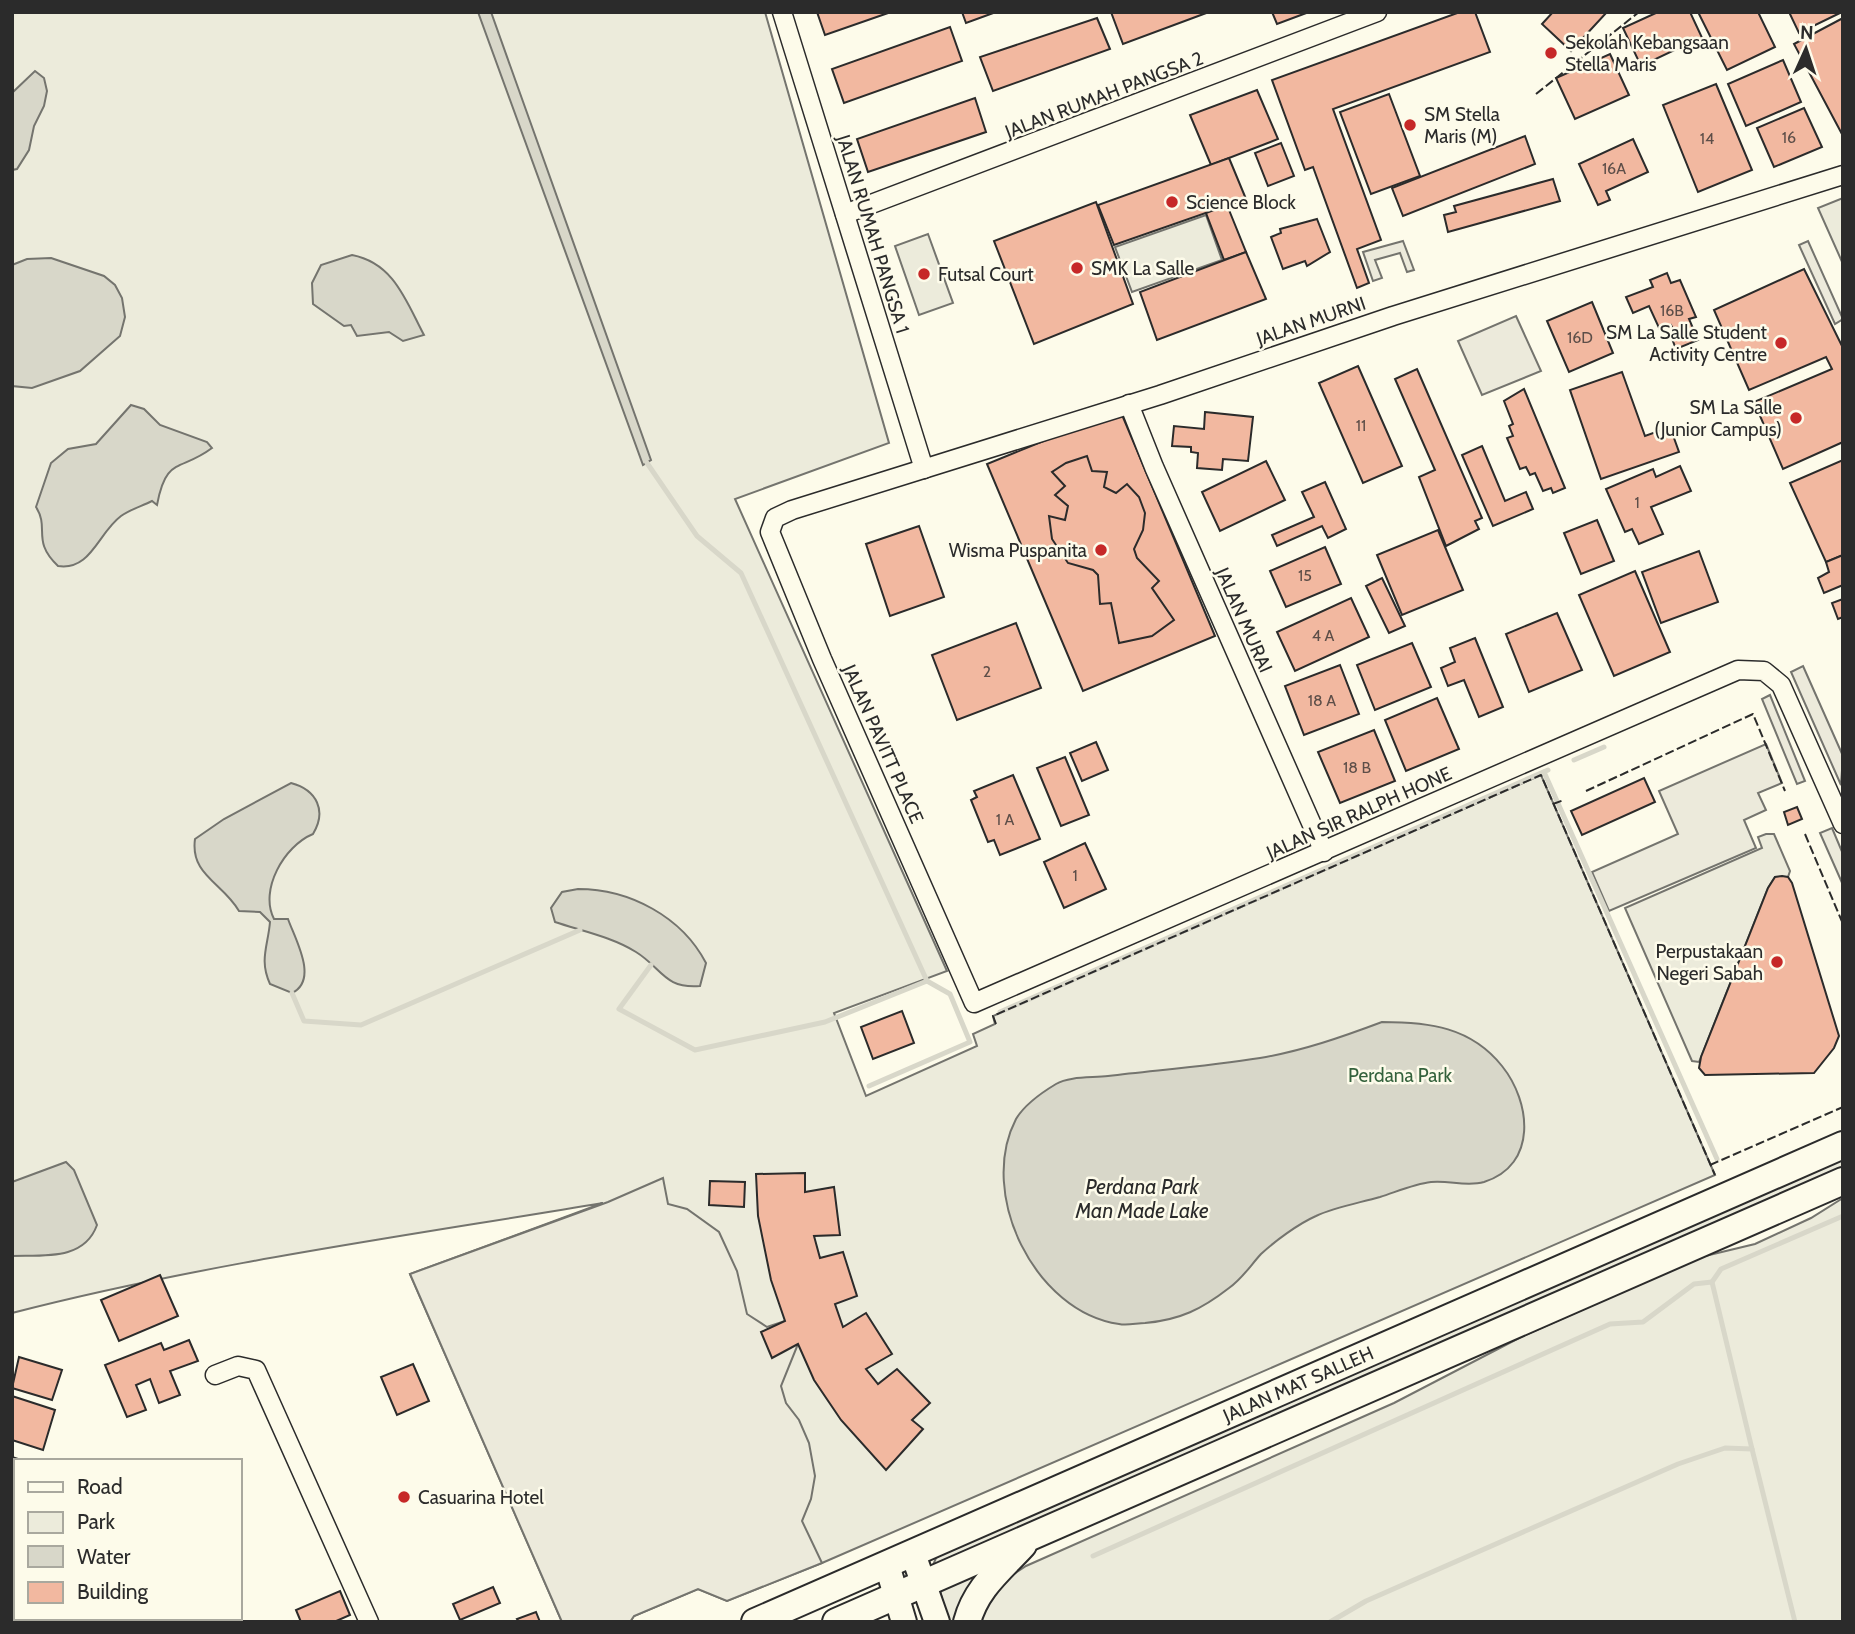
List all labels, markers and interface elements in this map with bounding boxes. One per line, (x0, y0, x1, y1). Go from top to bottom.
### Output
north arrow (1771, 14, 1841, 84)
text: N (1800, 21, 1814, 44)
place label: Sekolah Kebangsaan Stella Maris (1565, 31, 1729, 76)
marker: Sekolah Kebangsaan Stella Maris (1543, 45, 1559, 61)
street label: JALAN RUMAH PANGSA 2 (1001, 47, 1206, 144)
place label: SM Stella Maris (M) (1424, 103, 1500, 148)
marker: SM Stella Maris (M) (1402, 117, 1418, 133)
house number: 16 (1782, 128, 1796, 147)
house number: 14 (1700, 129, 1714, 148)
street label: JALAN RUMAH PANGSA 1 (832, 131, 914, 336)
house number: 16A (1602, 159, 1626, 178)
place label: Science Block (1186, 191, 1296, 214)
marker: Science Block (1164, 194, 1180, 210)
place label: SMK La Salle (1091, 257, 1194, 280)
marker: SMK La Salle (1069, 260, 1085, 276)
place label: Futsal Court (938, 263, 1034, 286)
marker: Futsal Court (916, 266, 932, 282)
street label: JALAN MURNI (1252, 292, 1369, 351)
house number: 16B (1660, 301, 1684, 320)
place label: SM La Salle Student Activity Centre (1606, 321, 1768, 366)
house number: 16D (1567, 328, 1593, 347)
marker: SM La Salle Student Activity Centre (1773, 335, 1789, 351)
place label: SM La Salle (Junior Campus) (1654, 396, 1782, 441)
marker: SM La Salle (Junior Campus) (1788, 410, 1804, 426)
house number: 11 (1356, 416, 1366, 435)
house number: 1 (1634, 493, 1640, 512)
place label: Wisma Puspanita (949, 539, 1087, 562)
marker: Wisma Puspanita (1093, 542, 1109, 558)
street label: JALAN MURAI (1210, 563, 1277, 676)
house number: 15 (1298, 566, 1312, 585)
house number: 4 A (1312, 626, 1334, 645)
street label: JALAN PAVITT PLACE (837, 660, 928, 827)
house number: 2 (983, 662, 991, 681)
house number: 18 A (1308, 691, 1336, 710)
house number: 18 B (1343, 758, 1371, 777)
street label: JALAN SIR RALPH HONE (1262, 762, 1455, 865)
house number: 1 A (996, 810, 1014, 829)
house number: 1 (1072, 866, 1078, 885)
place label: Perpustakaan Negeri Sabah (1655, 940, 1763, 985)
marker: Perpustakaan Negeri Sabah (1769, 954, 1785, 970)
park label: Perdana Park (1348, 1064, 1452, 1087)
water label: Perdana Park Man Made Lake (1074, 1174, 1209, 1223)
street label: JALAN MAT SALLEH (1218, 1341, 1377, 1427)
legend (14, 1459, 242, 1620)
text: Road (77, 1474, 123, 1499)
place label: Casuarina Hotel (418, 1486, 544, 1509)
marker: Casuarina Hotel (396, 1489, 412, 1505)
text: Park (77, 1509, 115, 1534)
text: Water (77, 1544, 131, 1569)
text: Building (77, 1579, 149, 1604)

